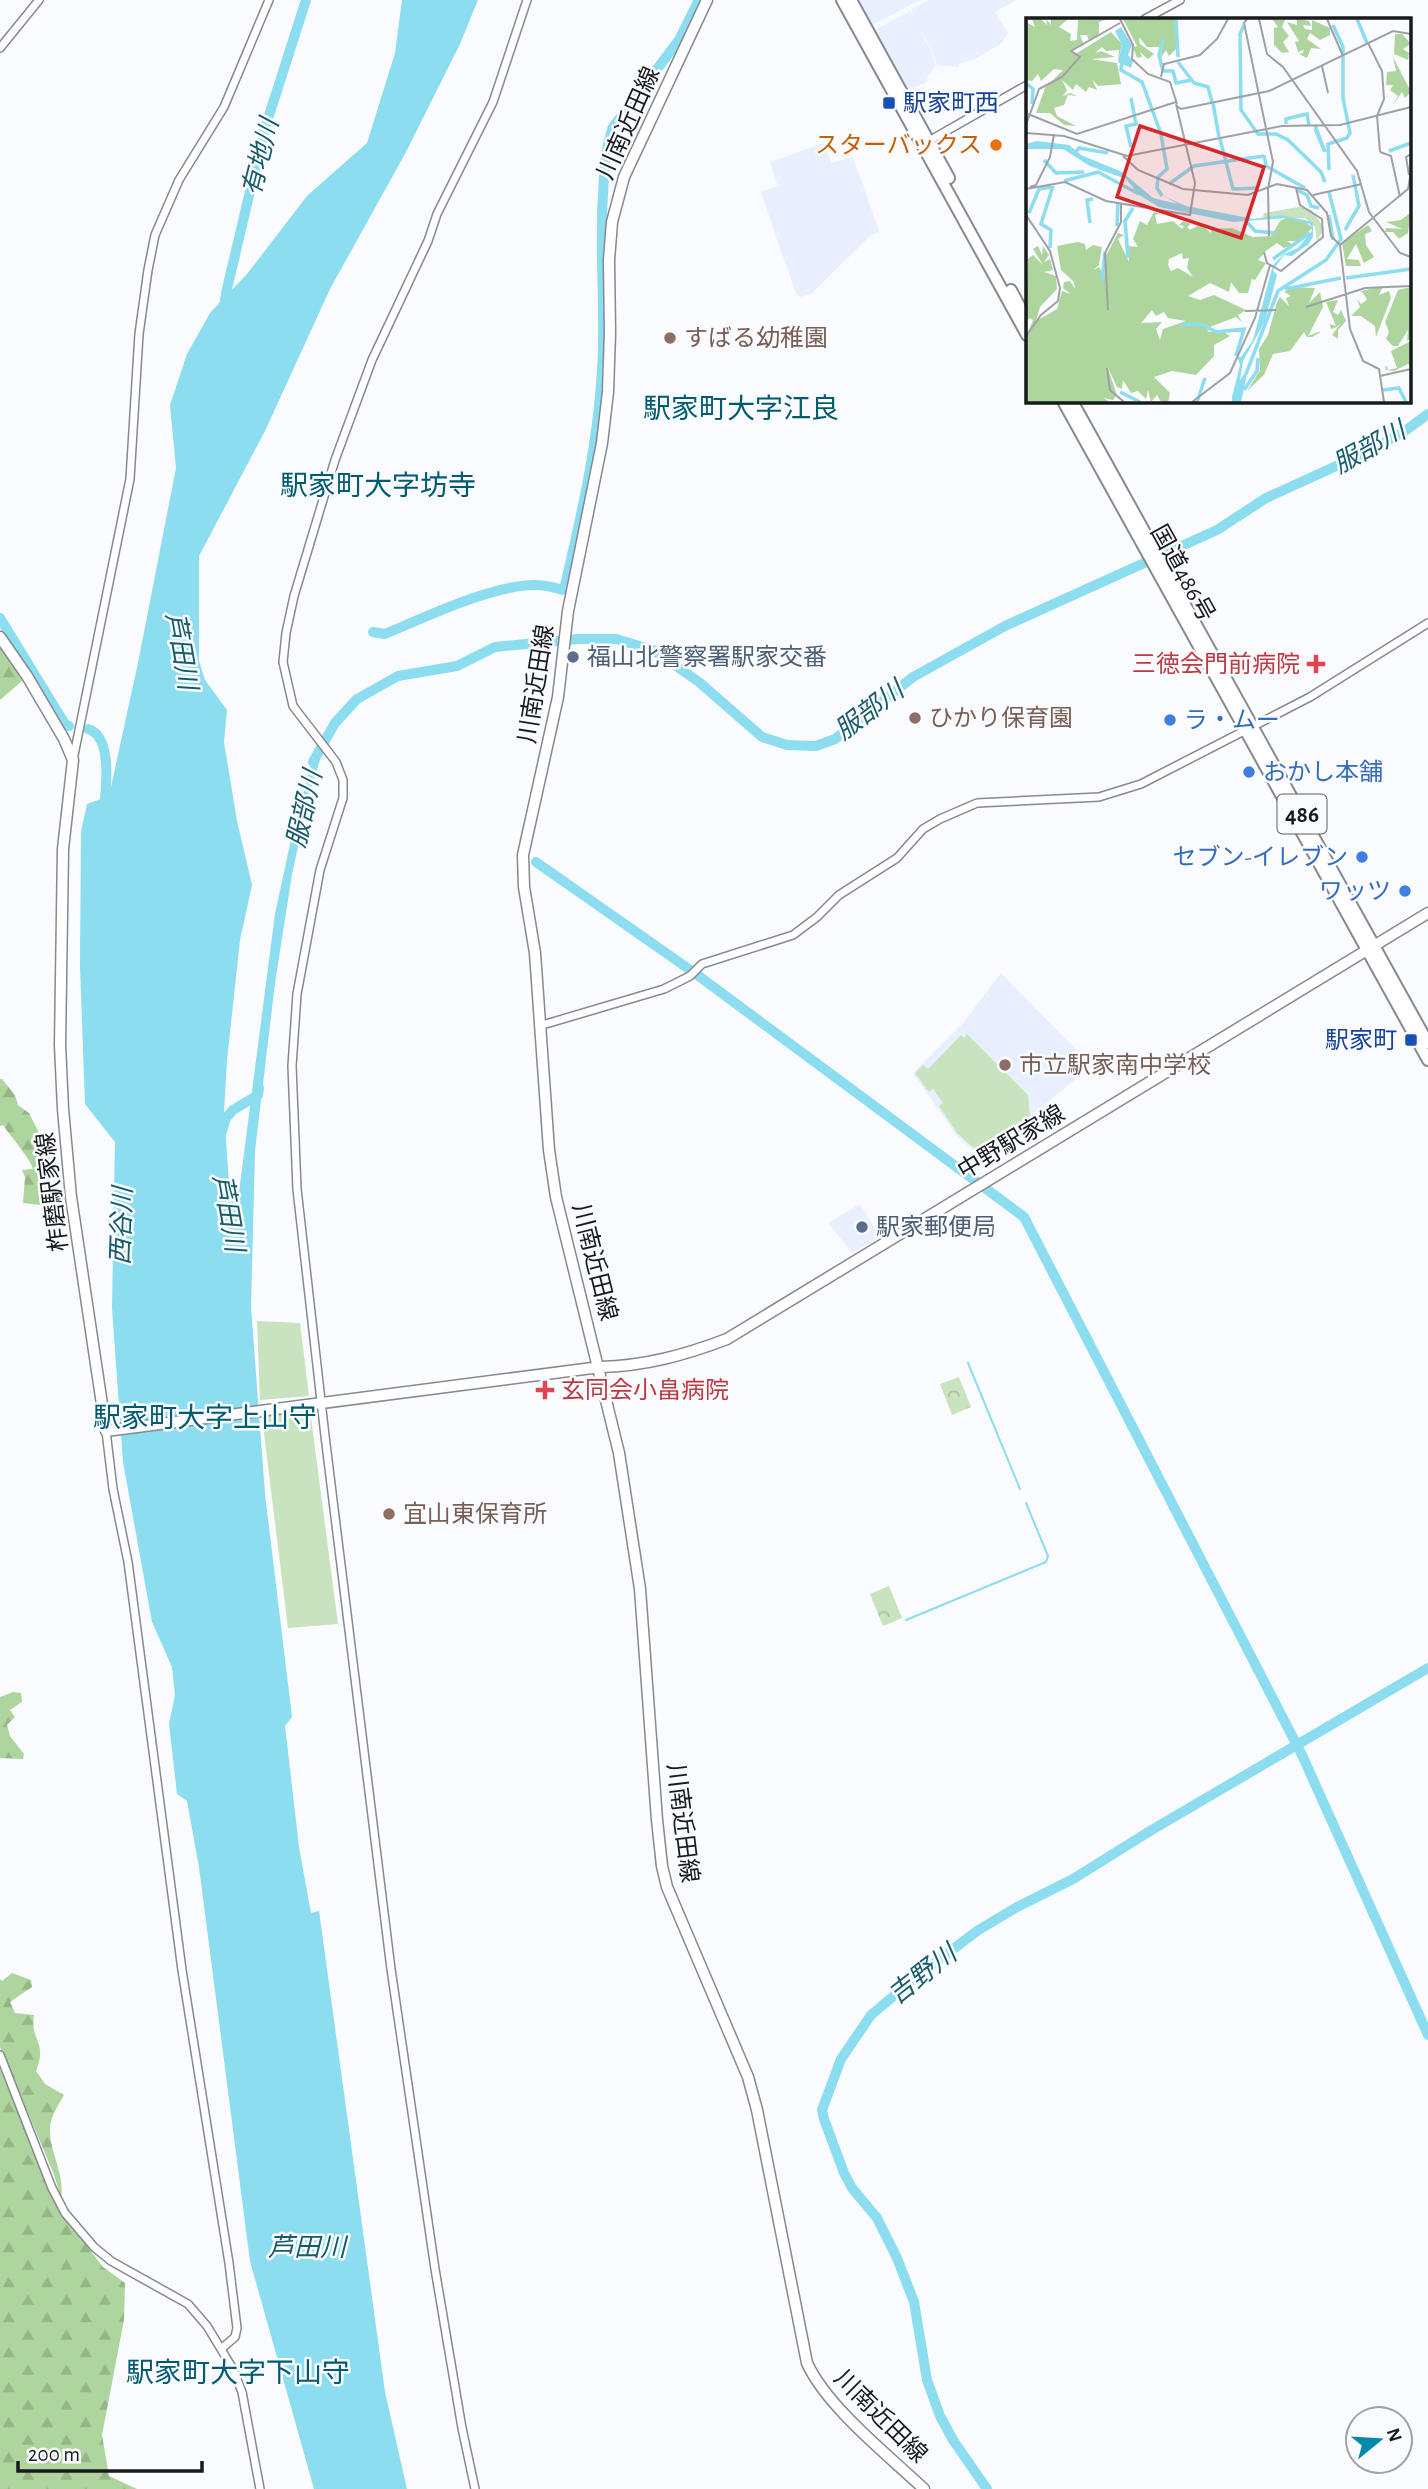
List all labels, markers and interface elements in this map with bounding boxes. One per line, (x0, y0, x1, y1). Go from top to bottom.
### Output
inset map (1026, 18, 1410, 402)
street label: 川南近田線 (592, 63, 664, 183)
place label: 駅家町西 (903, 90, 999, 116)
marker: 駅家町西 (881, 95, 897, 111)
water label: 有地川 (238, 113, 284, 198)
place label: スターバックス (815, 133, 982, 158)
marker: スターバックス (988, 137, 1004, 153)
place label: すばる幼稚園 (684, 325, 828, 351)
marker: すばる幼稚園 (662, 330, 678, 346)
district label: 駅家町大字江良 (643, 394, 839, 424)
water label: 服部川 (1329, 415, 1413, 478)
district label: 駅家町大字坊寺 (280, 471, 476, 501)
street label: 国道486号 (1146, 520, 1220, 626)
water label: 芦田川 (161, 610, 202, 695)
street label: 川南近田線 (514, 623, 558, 745)
place label: 福山北警察署駅家交番 (587, 644, 827, 670)
marker: 福山北警察署駅家交番 (565, 649, 581, 665)
place label: 三徳会門前病院 (1132, 651, 1300, 677)
marker: 三徳会門前病院 (1306, 654, 1326, 674)
water label: 服部川 (830, 674, 911, 745)
place label: ひかり保育園 (929, 705, 1073, 731)
place label: ラ・ムー (1184, 709, 1280, 733)
marker: ひかり保育園 (907, 710, 923, 726)
marker: ラ・ムー (1162, 712, 1178, 728)
place label: おかし本舗 (1263, 759, 1383, 785)
marker: おかし本舗 (1241, 764, 1257, 780)
water label: 服部川 (283, 765, 327, 850)
road number: 486 (1278, 794, 1326, 834)
place label: セブン-イレブン (1173, 844, 1348, 870)
marker: セブン-イレブン (1354, 849, 1370, 865)
place label: ワッツ (1319, 880, 1391, 904)
marker: ワッツ (1397, 883, 1413, 899)
place label: 駅家町 (1325, 1027, 1397, 1053)
marker: 駅家町 (1403, 1032, 1419, 1048)
place label: 市立駅家南中学校 (1019, 1052, 1211, 1078)
marker: 市立駅家南中学校 (997, 1057, 1013, 1073)
street label: 中野駅家線 (953, 1100, 1069, 1184)
street label: 柞磨駅家線 (32, 1131, 72, 1253)
water label: 芦田川 (208, 1172, 249, 1257)
water label: 西谷川 (107, 1184, 136, 1265)
street label: 川南近田線 (568, 1201, 622, 1323)
place label: 駅家郵便局 (876, 1214, 996, 1240)
marker: 駅家郵便局 (854, 1219, 870, 1235)
place label: 玄同会小畠病院 (561, 1377, 729, 1403)
marker: 玄同会小畠病院 (535, 1380, 555, 1400)
district label: 駅家町大字上山守 (93, 1403, 317, 1433)
place label: 宜山東保育所 (403, 1501, 547, 1527)
marker: 宜山東保育所 (381, 1506, 397, 1522)
street label: 川南近田線 (663, 1762, 703, 1884)
water label: 吉野川 (883, 1938, 964, 2009)
water label: 芦田川 (268, 2234, 349, 2261)
district label: 駅家町大字下山守 (126, 2358, 350, 2388)
street label: 川南近田線 (829, 2364, 933, 2468)
north arrow (1344, 2405, 1414, 2475)
text: N (1383, 2426, 1405, 2444)
scale bar (18, 2430, 201, 2474)
text: 200 m (28, 2444, 80, 2465)

